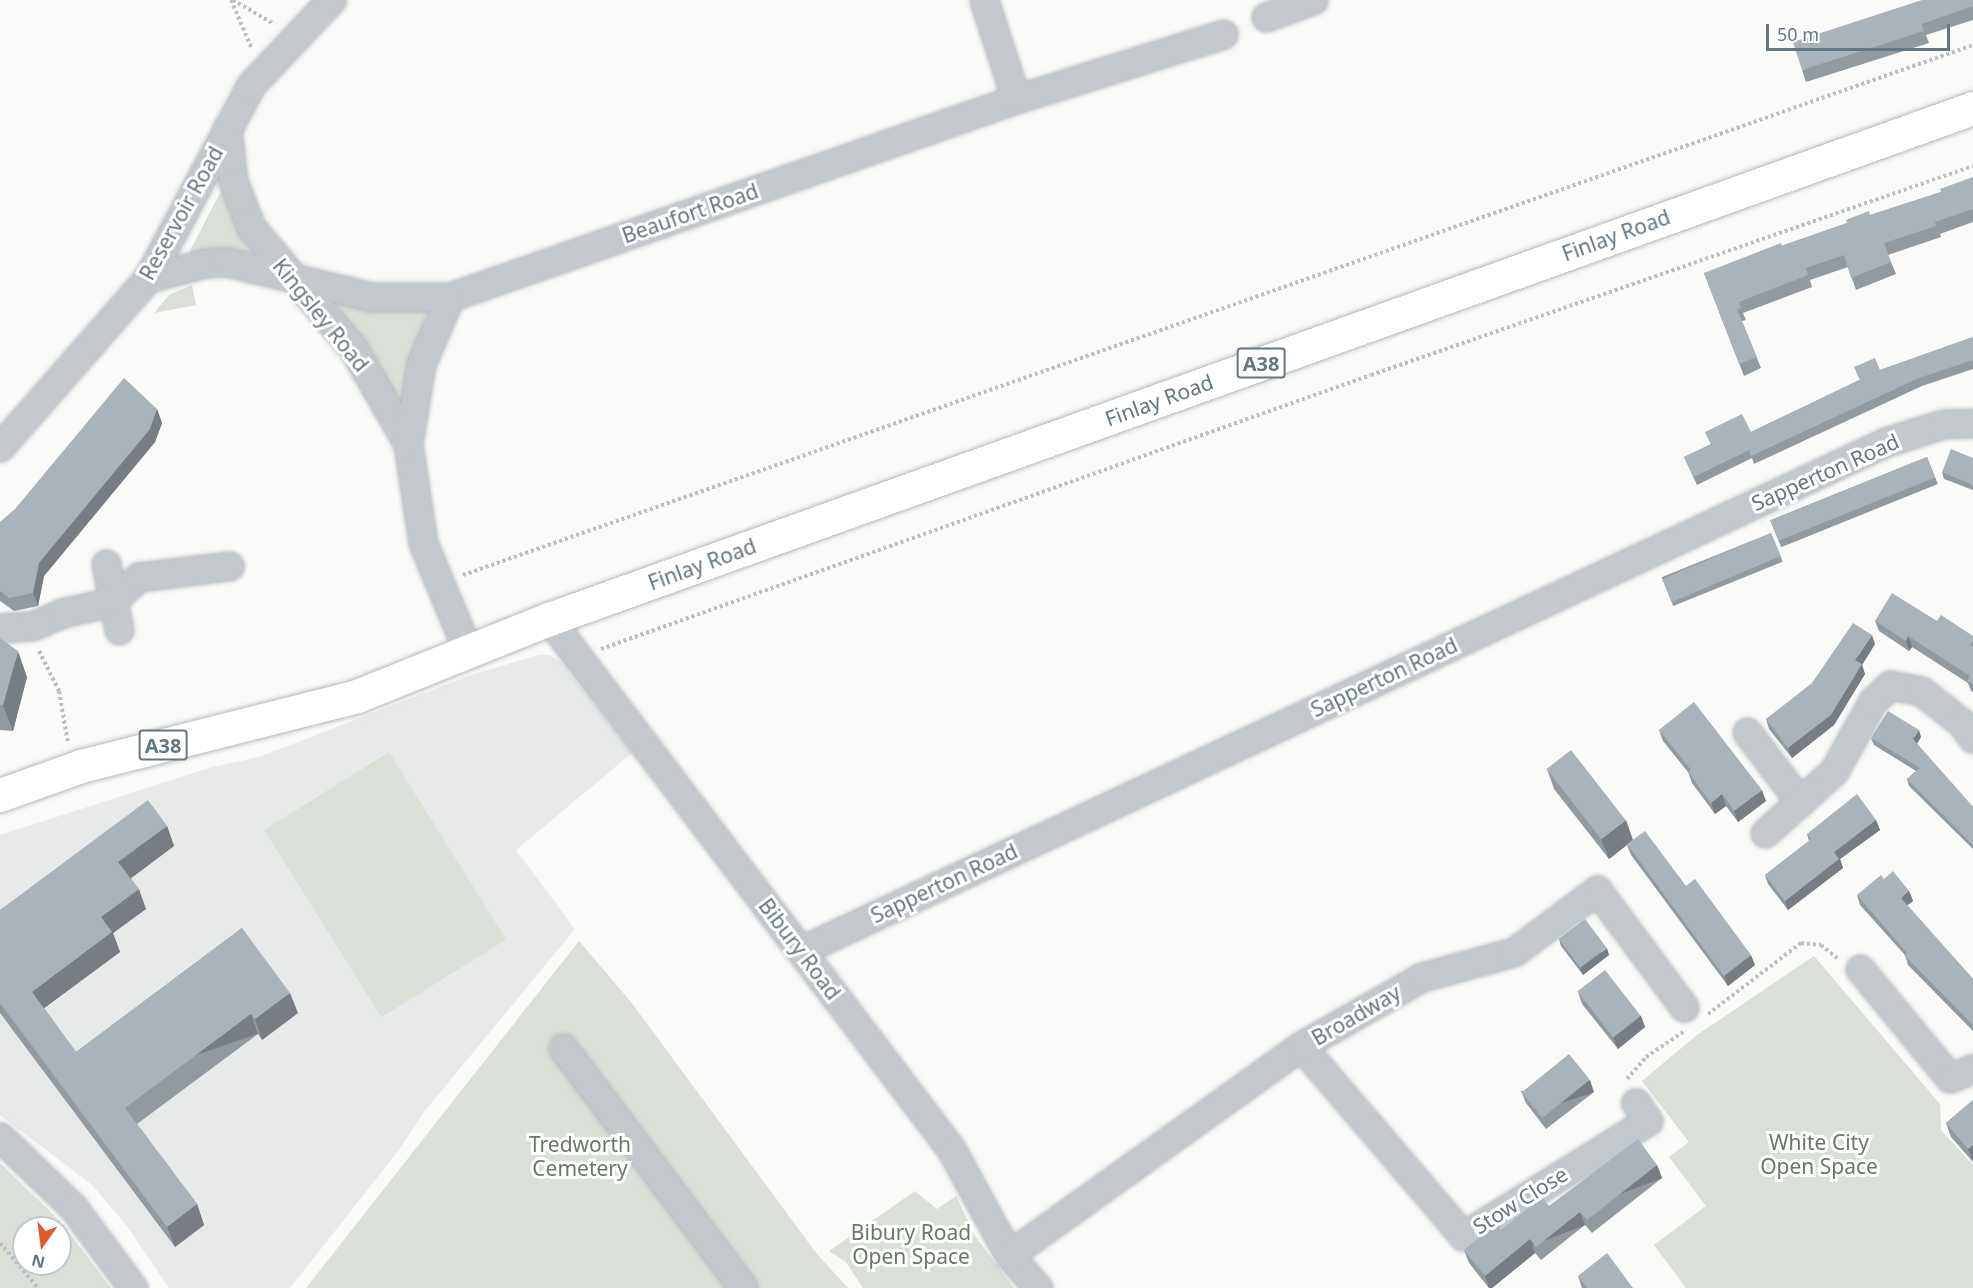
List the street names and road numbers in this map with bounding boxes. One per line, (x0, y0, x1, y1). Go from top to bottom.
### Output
street label: Reservoir Road (134, 142, 228, 284)
street label: Beaufort Road (619, 178, 761, 248)
street label: Finlay Road (1559, 204, 1673, 266)
street label: Kingsley Road (268, 254, 374, 376)
road number: A38 (1236, 346, 1286, 380)
street label: Finlay Road (1102, 369, 1216, 431)
street label: Sapperton Road (1747, 428, 1903, 516)
street label: Finlay Road (645, 533, 759, 595)
street label: Sapperton Road (1307, 632, 1461, 722)
road number: A38 (138, 728, 188, 762)
street label: Sapperton Road (867, 838, 1021, 928)
street label: Bibury Road (754, 893, 846, 1005)
street label: Broadway (1307, 980, 1405, 1050)
street label: Stow Close (1468, 1161, 1572, 1239)

